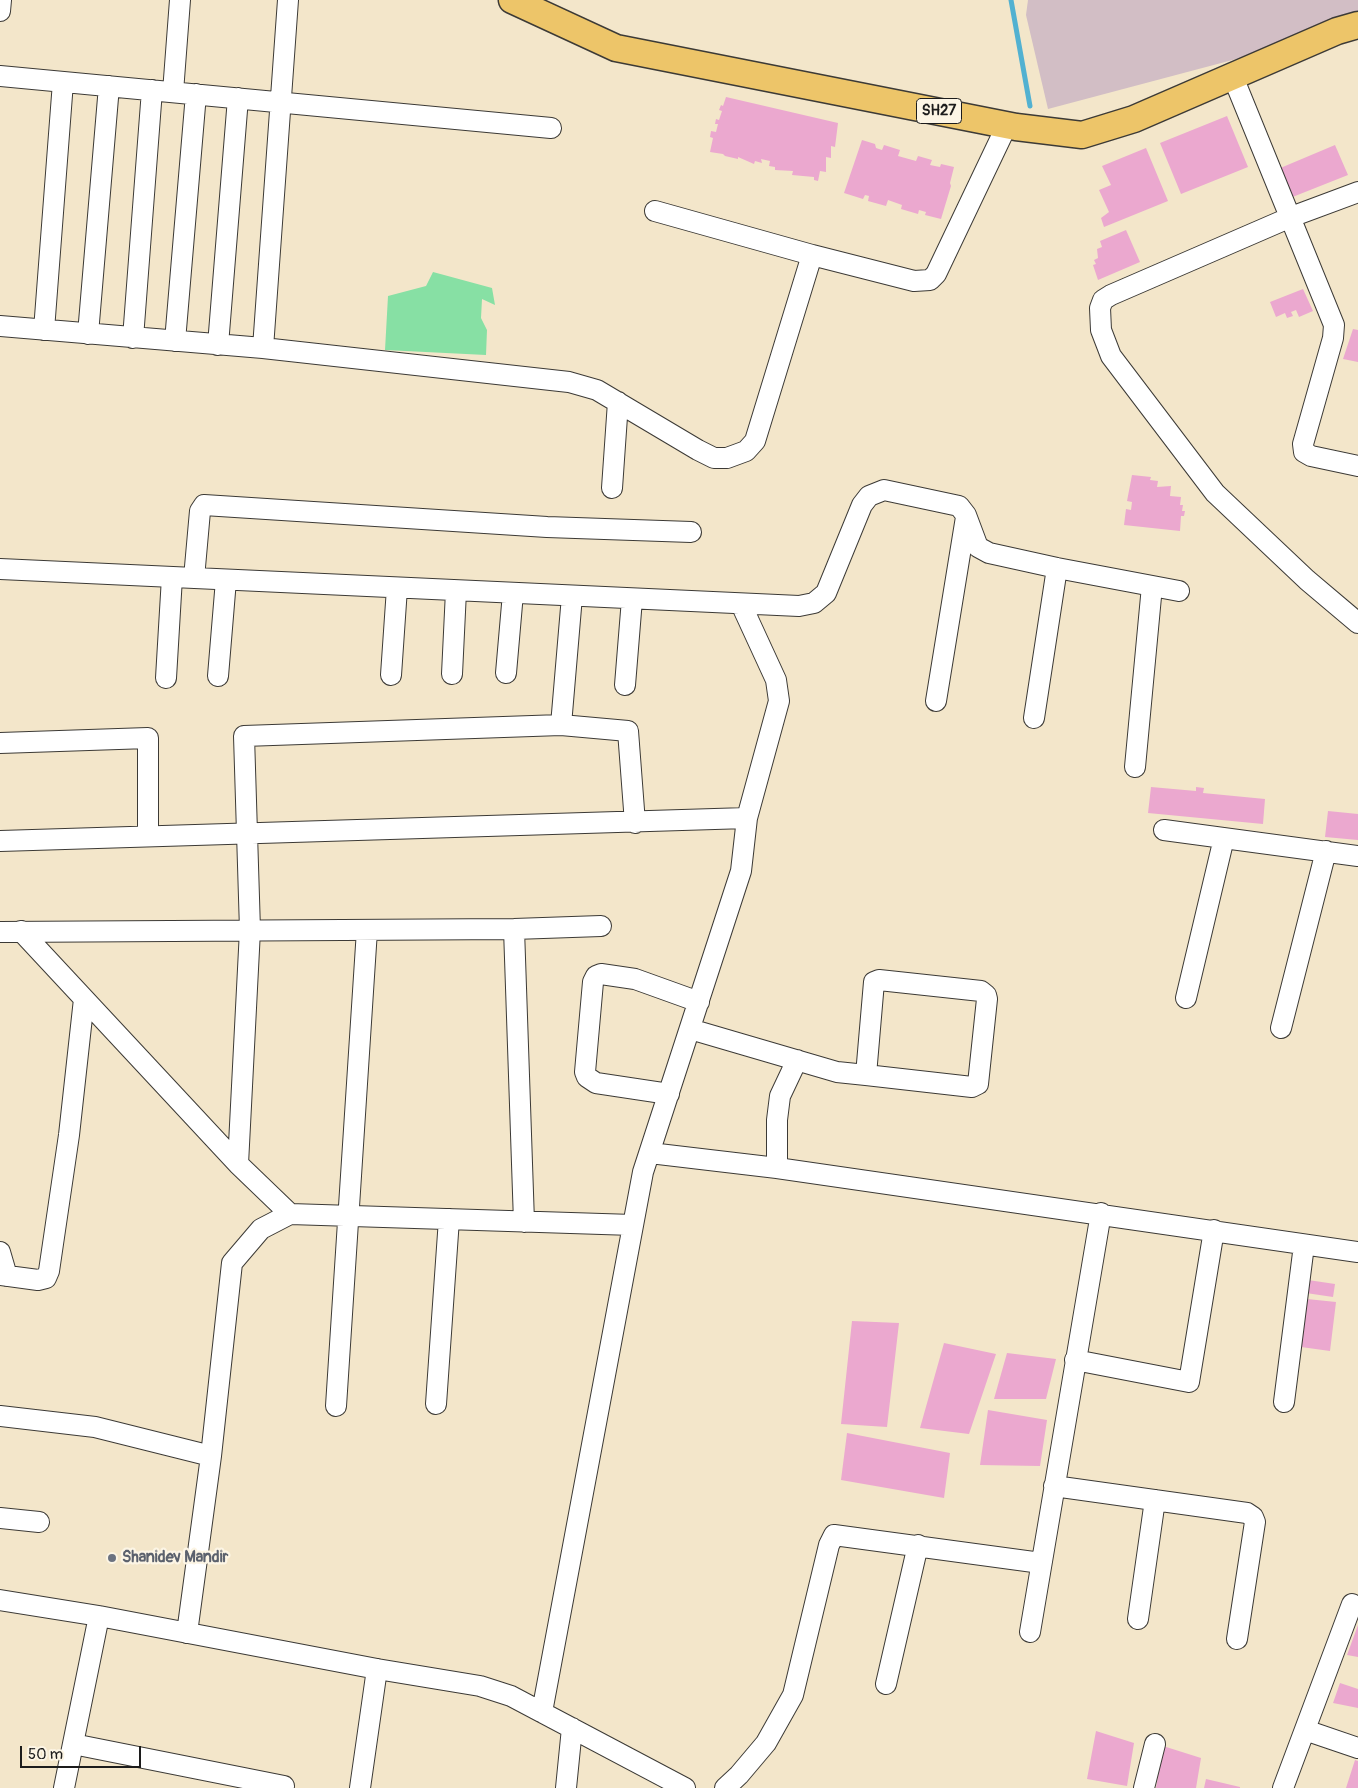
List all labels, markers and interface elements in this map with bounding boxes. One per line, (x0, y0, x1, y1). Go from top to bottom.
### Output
road number: SH27 (916, 98, 962, 124)
place label: Shanidev Mandir (122, 1548, 228, 1568)
marker: Shanidev Mandir (106, 1552, 118, 1564)
scale bar (22, 1736, 144, 1768)
text: 50 m (28, 1745, 63, 1764)

